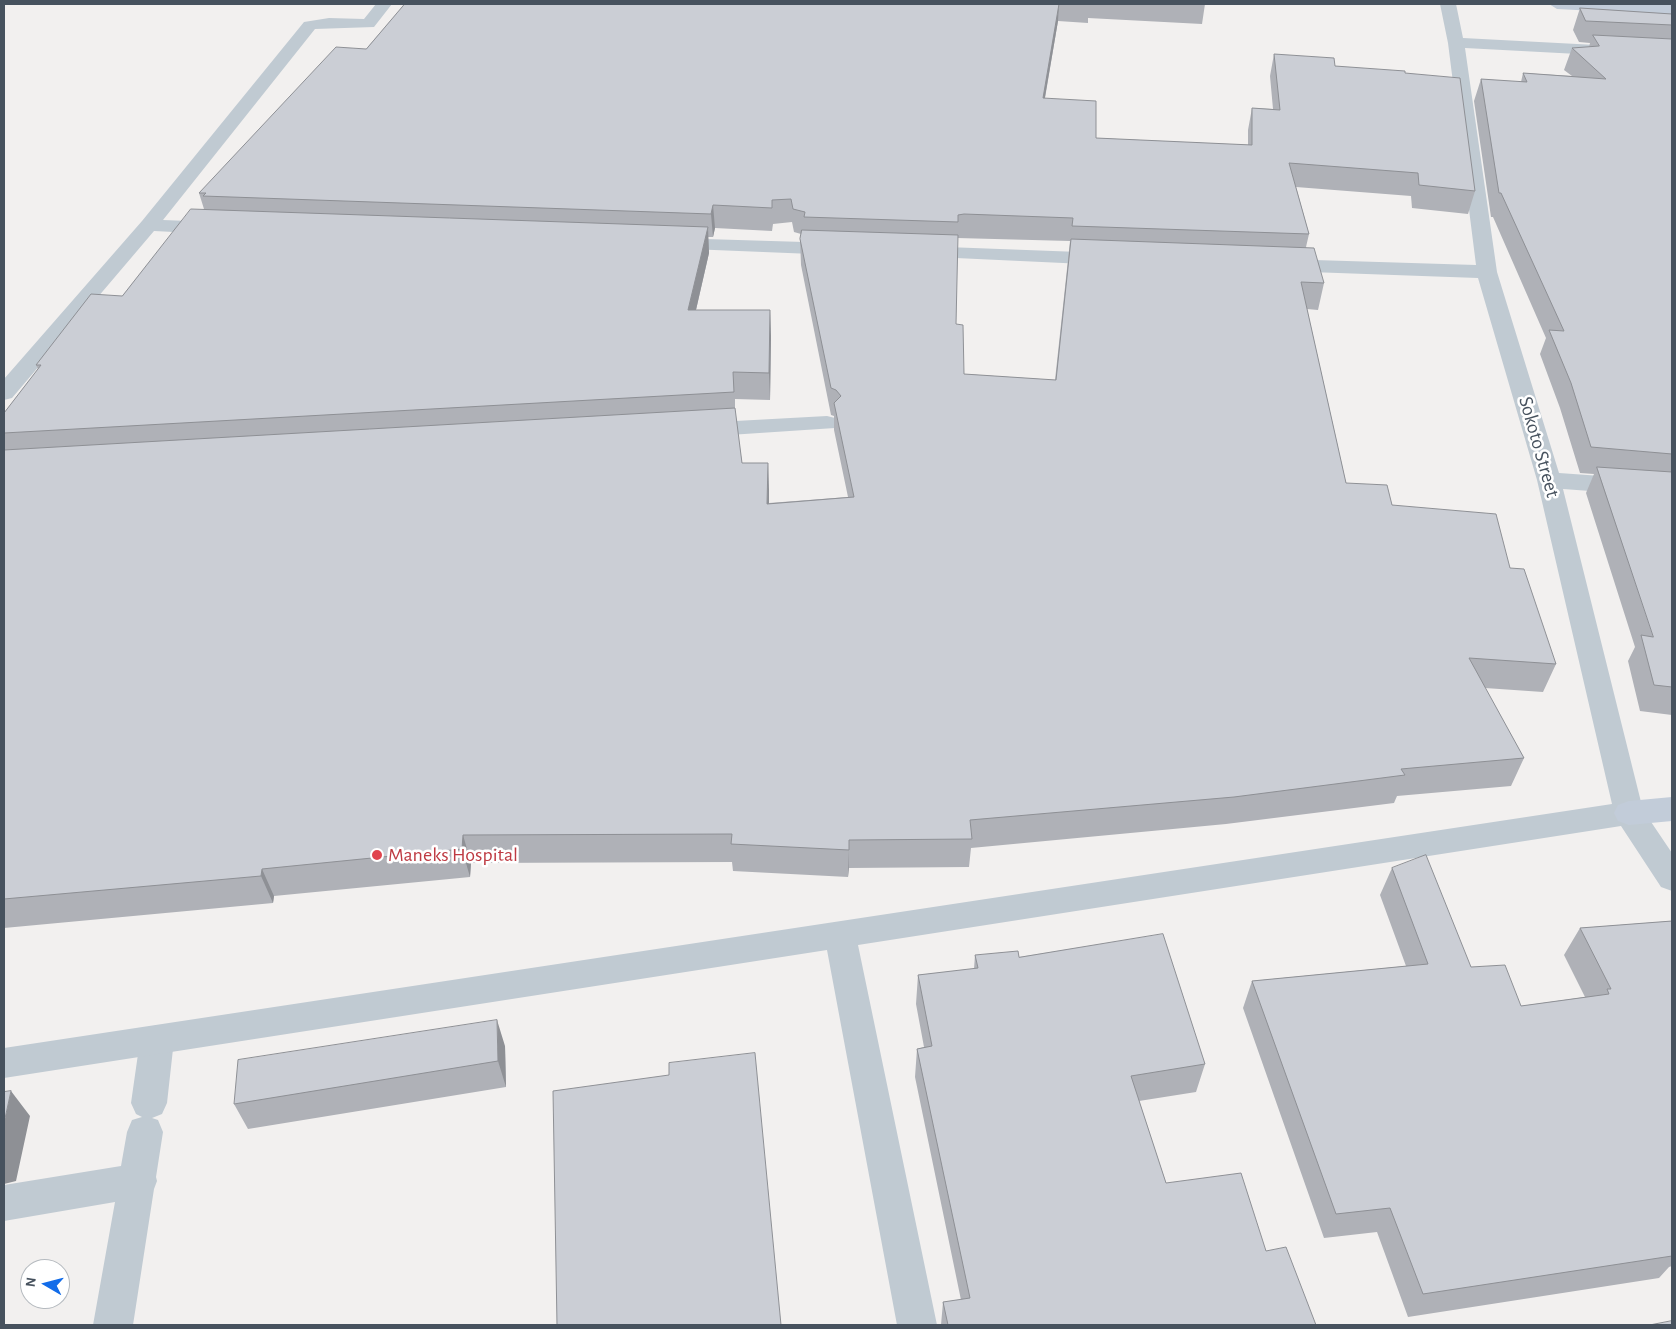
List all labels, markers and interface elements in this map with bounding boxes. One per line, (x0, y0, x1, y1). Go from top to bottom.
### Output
street label: Sokoto Street (1513, 394, 1565, 500)
place label: Maneks Hospital (388, 843, 518, 867)
marker: Maneks Hospital (370, 848, 384, 862)
north arrow (20, 1259, 70, 1309)
text: N (24, 1276, 39, 1288)

